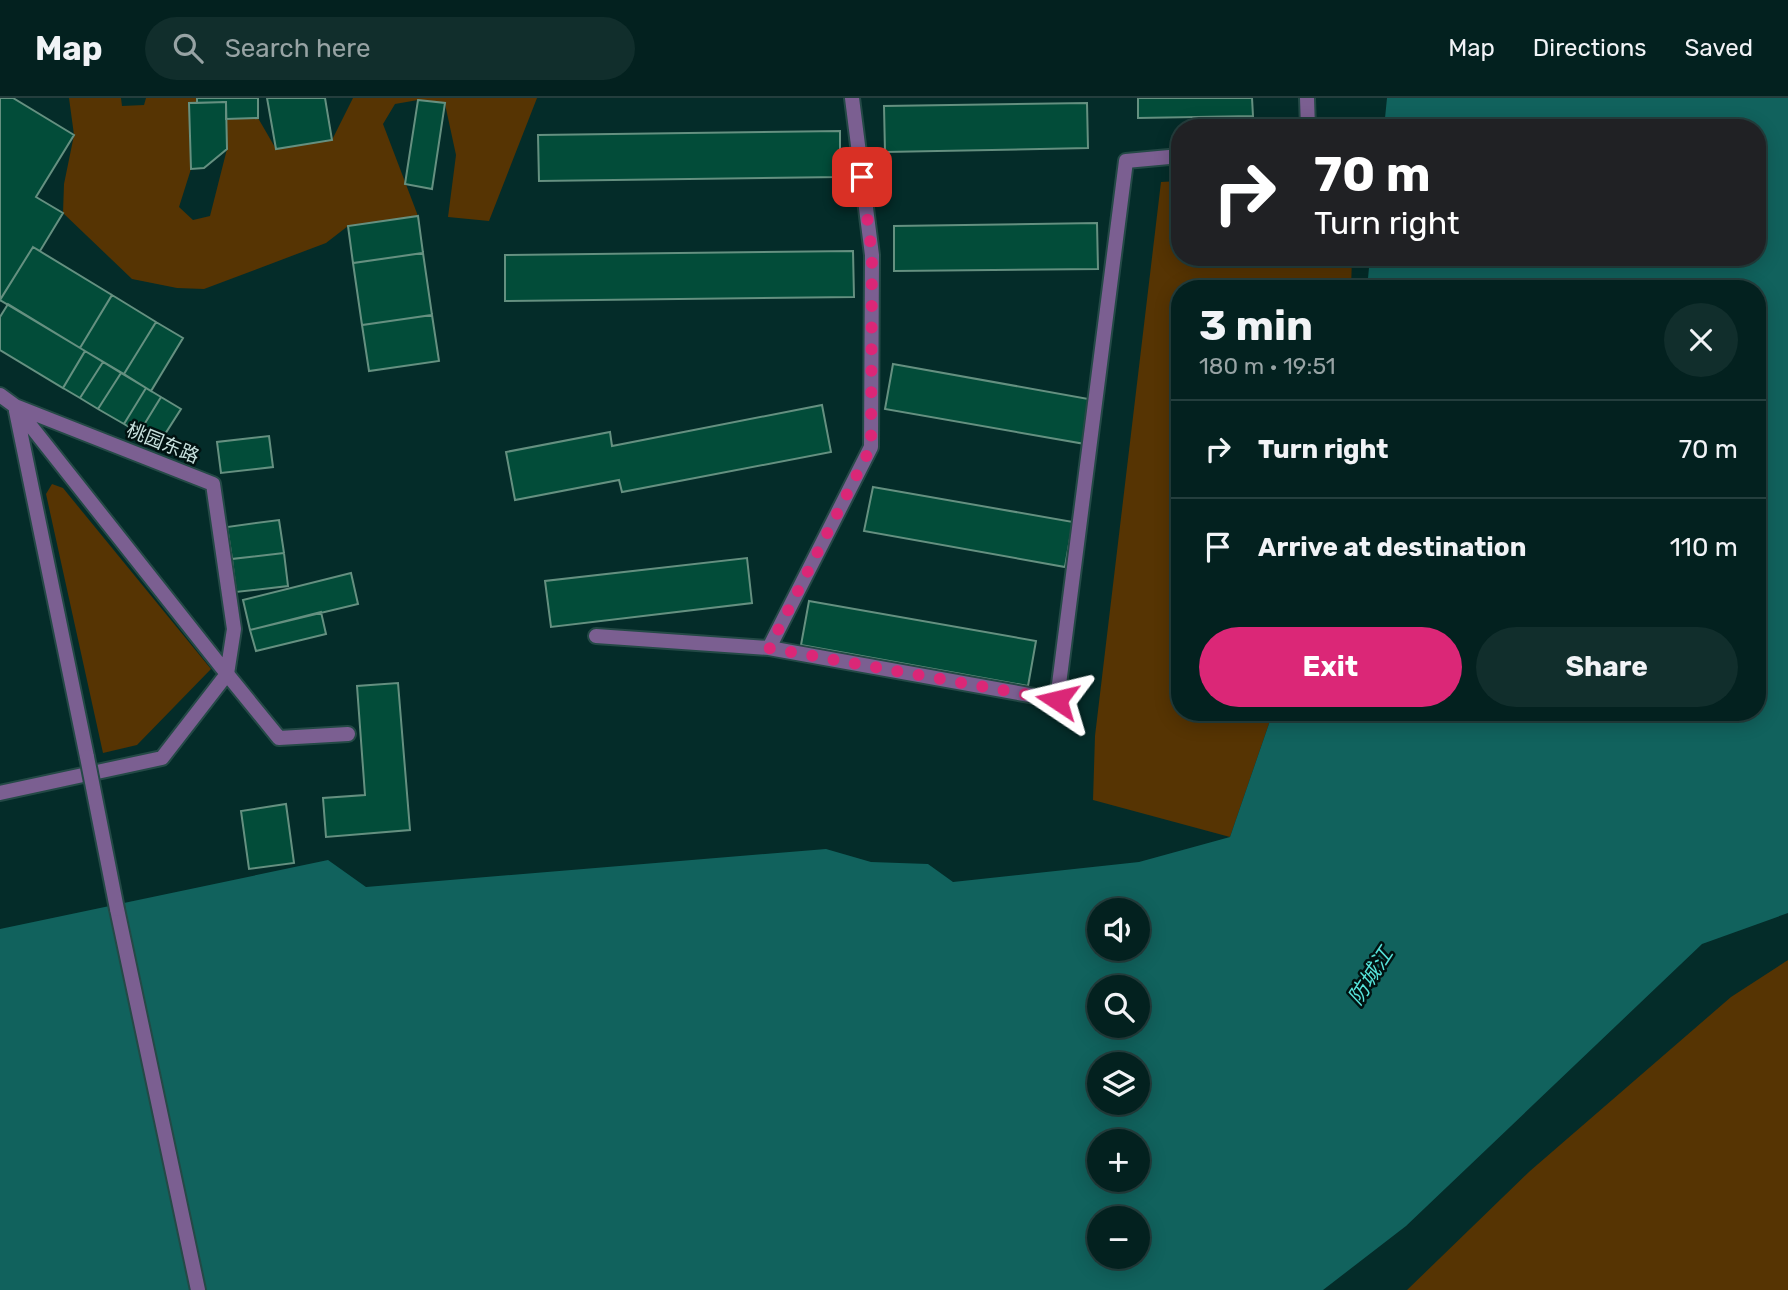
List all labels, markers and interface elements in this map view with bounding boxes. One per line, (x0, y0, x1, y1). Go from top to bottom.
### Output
search box (145, 17, 635, 80)
text: Map (35, 29, 103, 68)
icon: search (169, 29, 207, 67)
text: Search here (225, 33, 370, 64)
text: Map (1448, 34, 1495, 62)
text: Directions (1533, 34, 1646, 62)
text: Saved (1684, 34, 1753, 62)
text: 70 m (1314, 145, 1431, 203)
pin (832, 147, 892, 207)
icon: right (1199, 147, 1290, 238)
icon: arrive (843, 158, 881, 196)
text: Turn right (1314, 204, 1459, 242)
text: 3 min (1199, 301, 1313, 351)
button: close (1664, 303, 1738, 377)
text: 180 m · 19:51 (1199, 352, 1336, 380)
street label: 桃园东路 (123, 418, 203, 468)
icon: right (1199, 430, 1237, 468)
text: Turn right (1258, 434, 1388, 465)
text: 70 m (1679, 434, 1738, 465)
icon: arrive (1199, 528, 1237, 566)
text: Arrive at destination (1258, 532, 1526, 563)
text: 110 m (1670, 532, 1738, 563)
button: Exit (1199, 627, 1462, 707)
button: Share (1476, 627, 1738, 707)
position arrow (1020, 663, 1094, 737)
map controls (1087, 898, 1150, 1269)
button: sound (1087, 898, 1150, 961)
water label: 防城江 (1342, 941, 1399, 1009)
button: search (1087, 975, 1150, 1038)
button: layers (1087, 1052, 1150, 1115)
button: + (1087, 1129, 1150, 1192)
button: − (1087, 1206, 1150, 1269)

